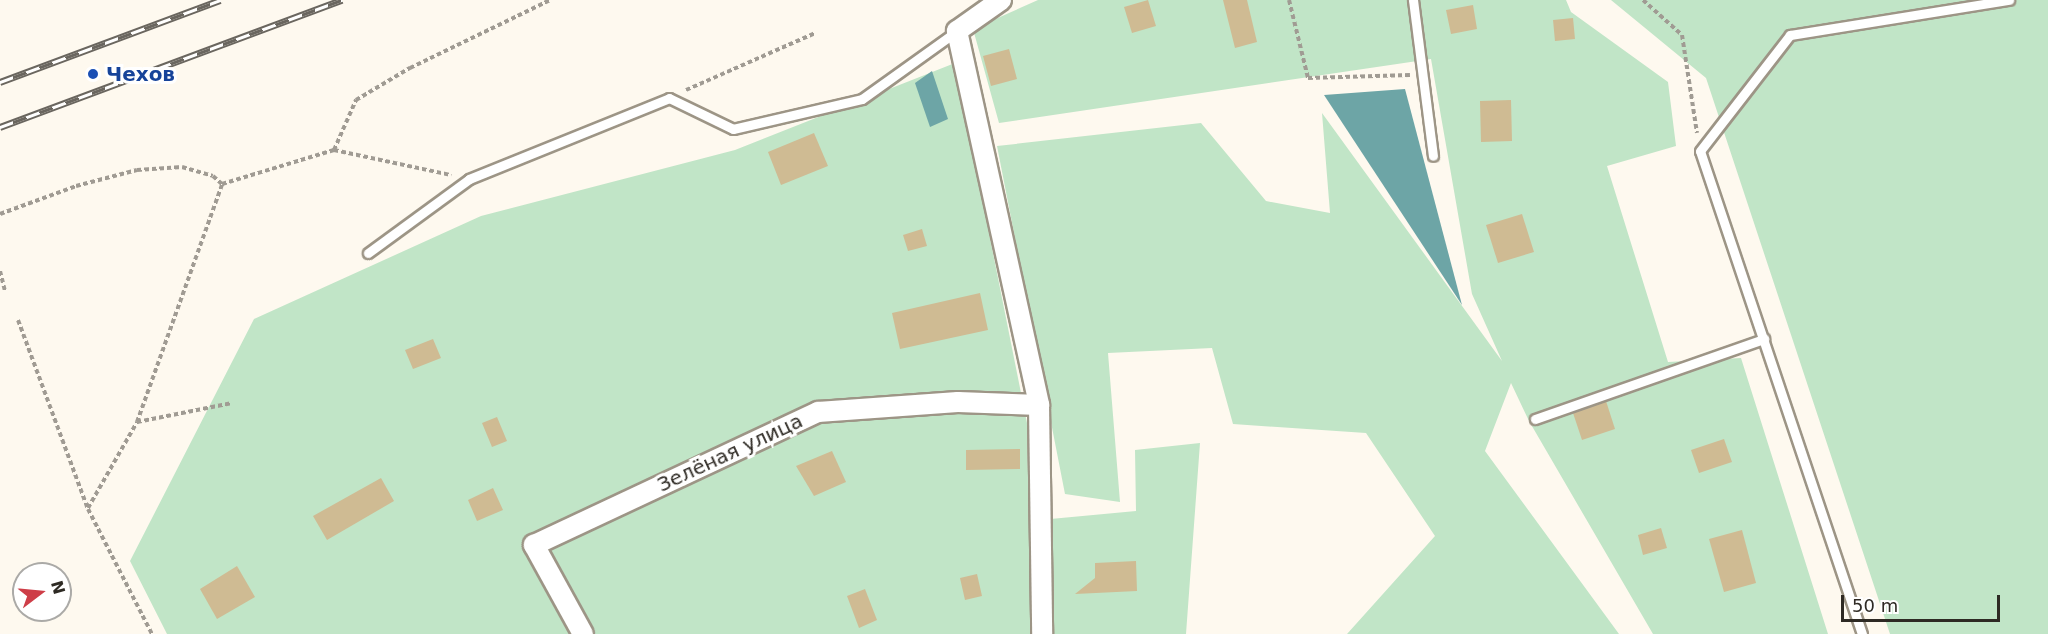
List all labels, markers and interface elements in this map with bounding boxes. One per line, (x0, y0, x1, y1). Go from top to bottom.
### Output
place label: Чехов (106, 62, 175, 86)
marker: Чехов (84, 65, 102, 83)
street label: Зелёная улица (654, 409, 806, 497)
north arrow (12, 562, 72, 622)
text: N (47, 578, 69, 596)
scale bar (1844, 583, 2003, 621)
text: 50 m (1852, 595, 1898, 616)

